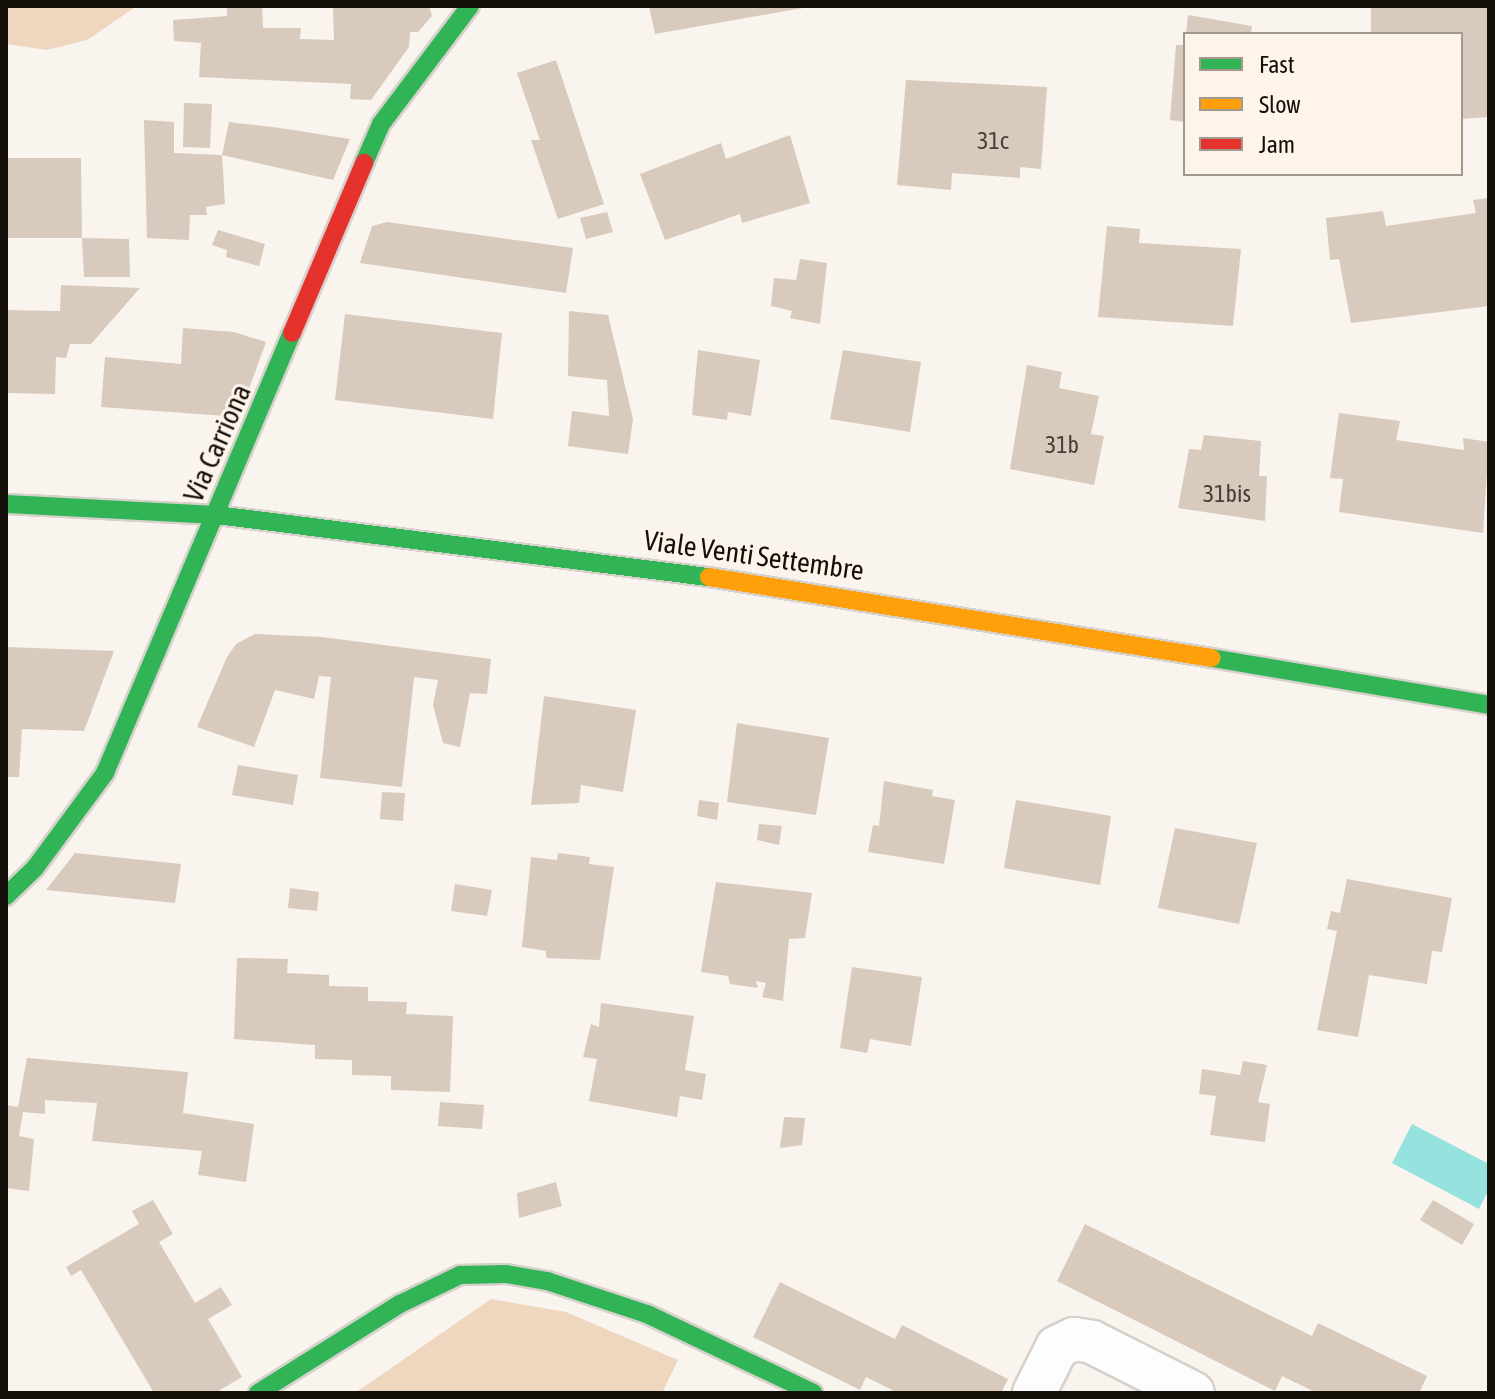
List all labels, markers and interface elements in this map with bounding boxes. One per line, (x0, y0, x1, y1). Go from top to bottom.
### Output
legend (1183, 32, 1463, 176)
text: Fast (1259, 51, 1295, 78)
text: Slow (1259, 91, 1301, 118)
house number: 31c (977, 127, 1009, 155)
text: Jam (1259, 131, 1295, 158)
street label: Via Carriona (176, 379, 258, 507)
house number: 31b (1045, 431, 1079, 459)
house number: 31bis (1203, 480, 1251, 508)
street label: Viale Venti Settembre (642, 523, 866, 587)

